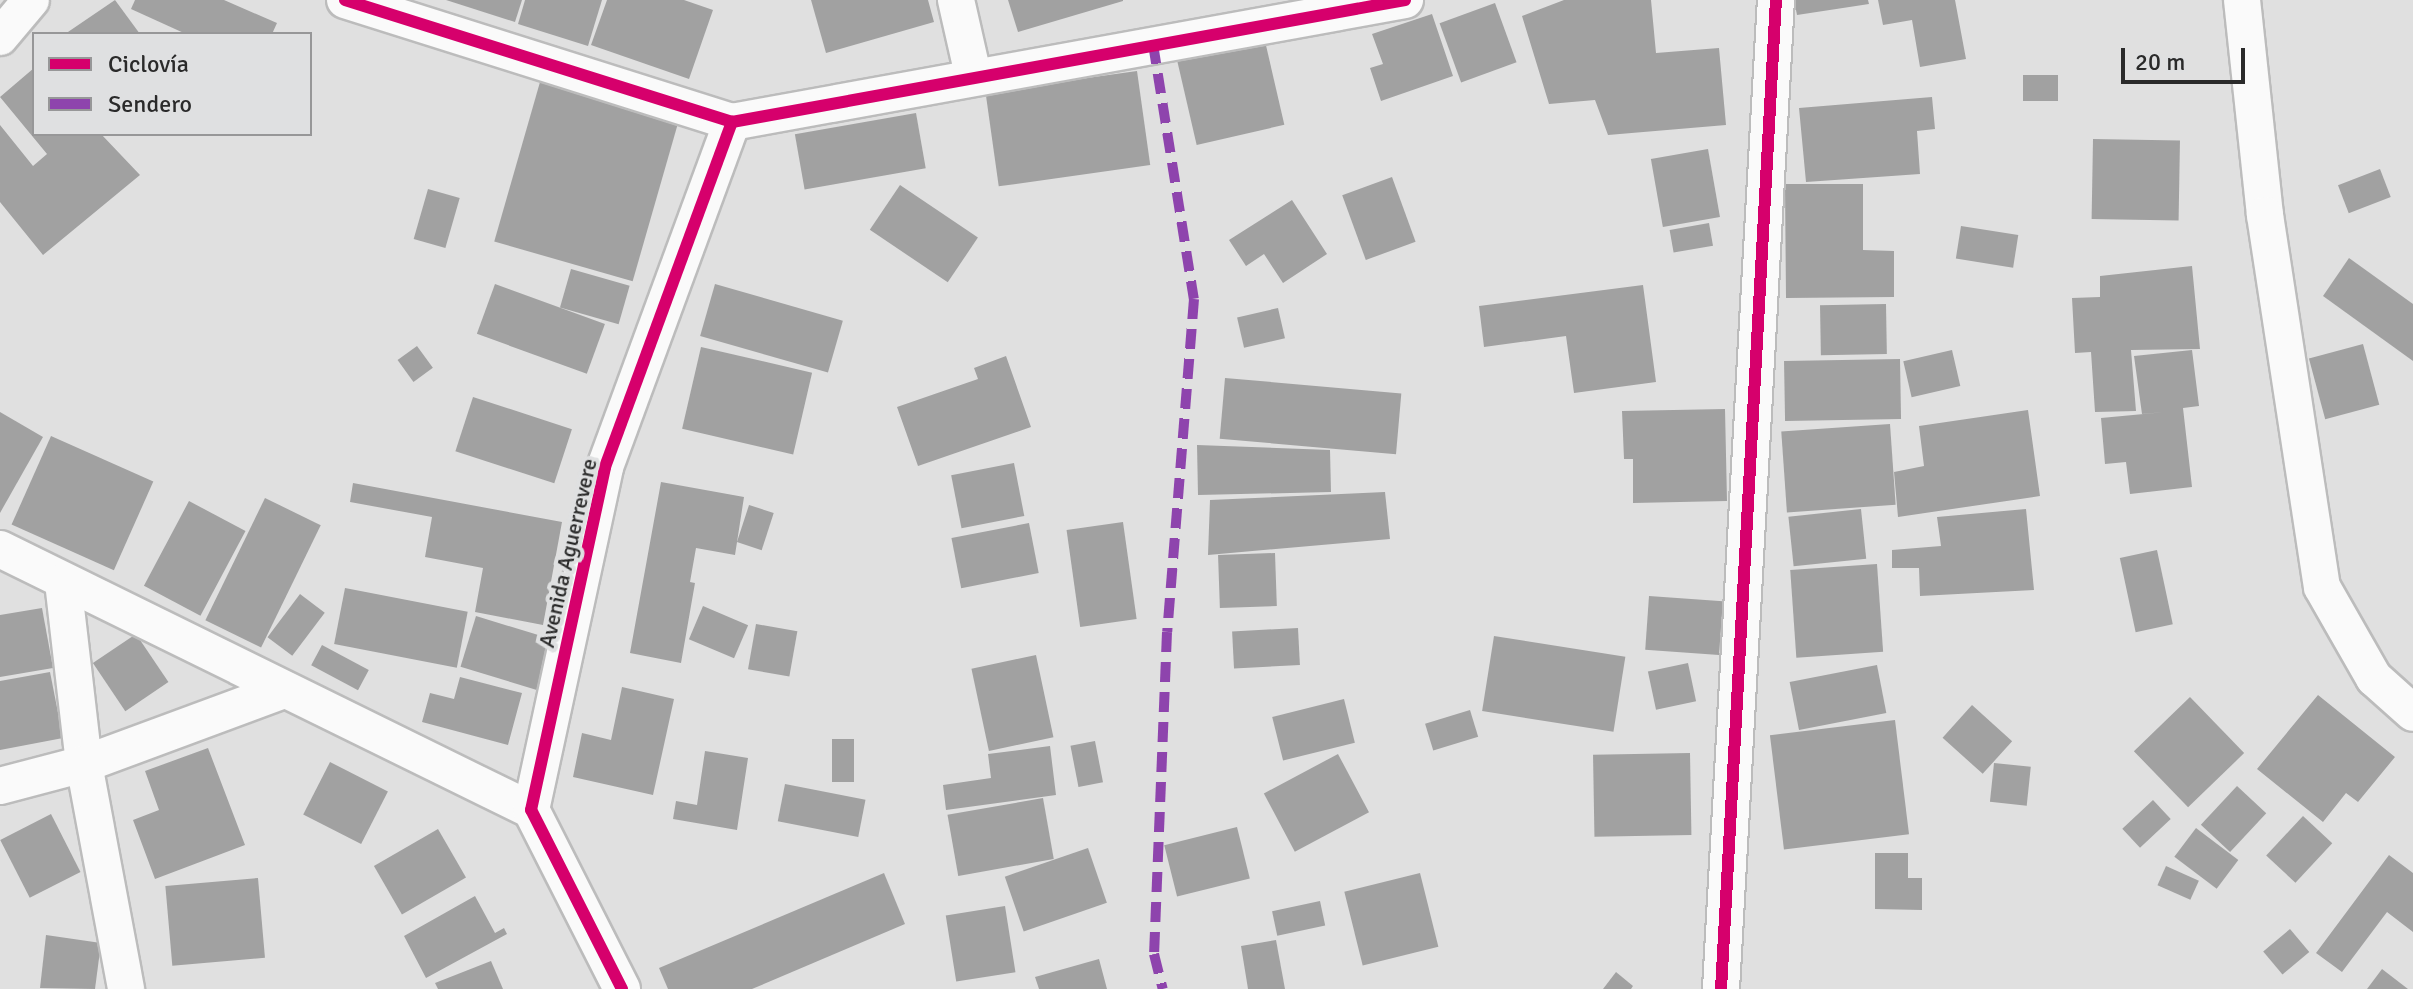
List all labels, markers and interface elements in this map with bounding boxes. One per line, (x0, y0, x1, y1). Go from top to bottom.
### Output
legend (32, 32, 312, 136)
scale bar (2125, 32, 2249, 82)
text: 20 m (2135, 47, 2185, 77)
text: Ciclovía (108, 49, 189, 79)
text: Sendero (108, 89, 192, 119)
street label: Avenida Aguerrevere (533, 456, 603, 650)

